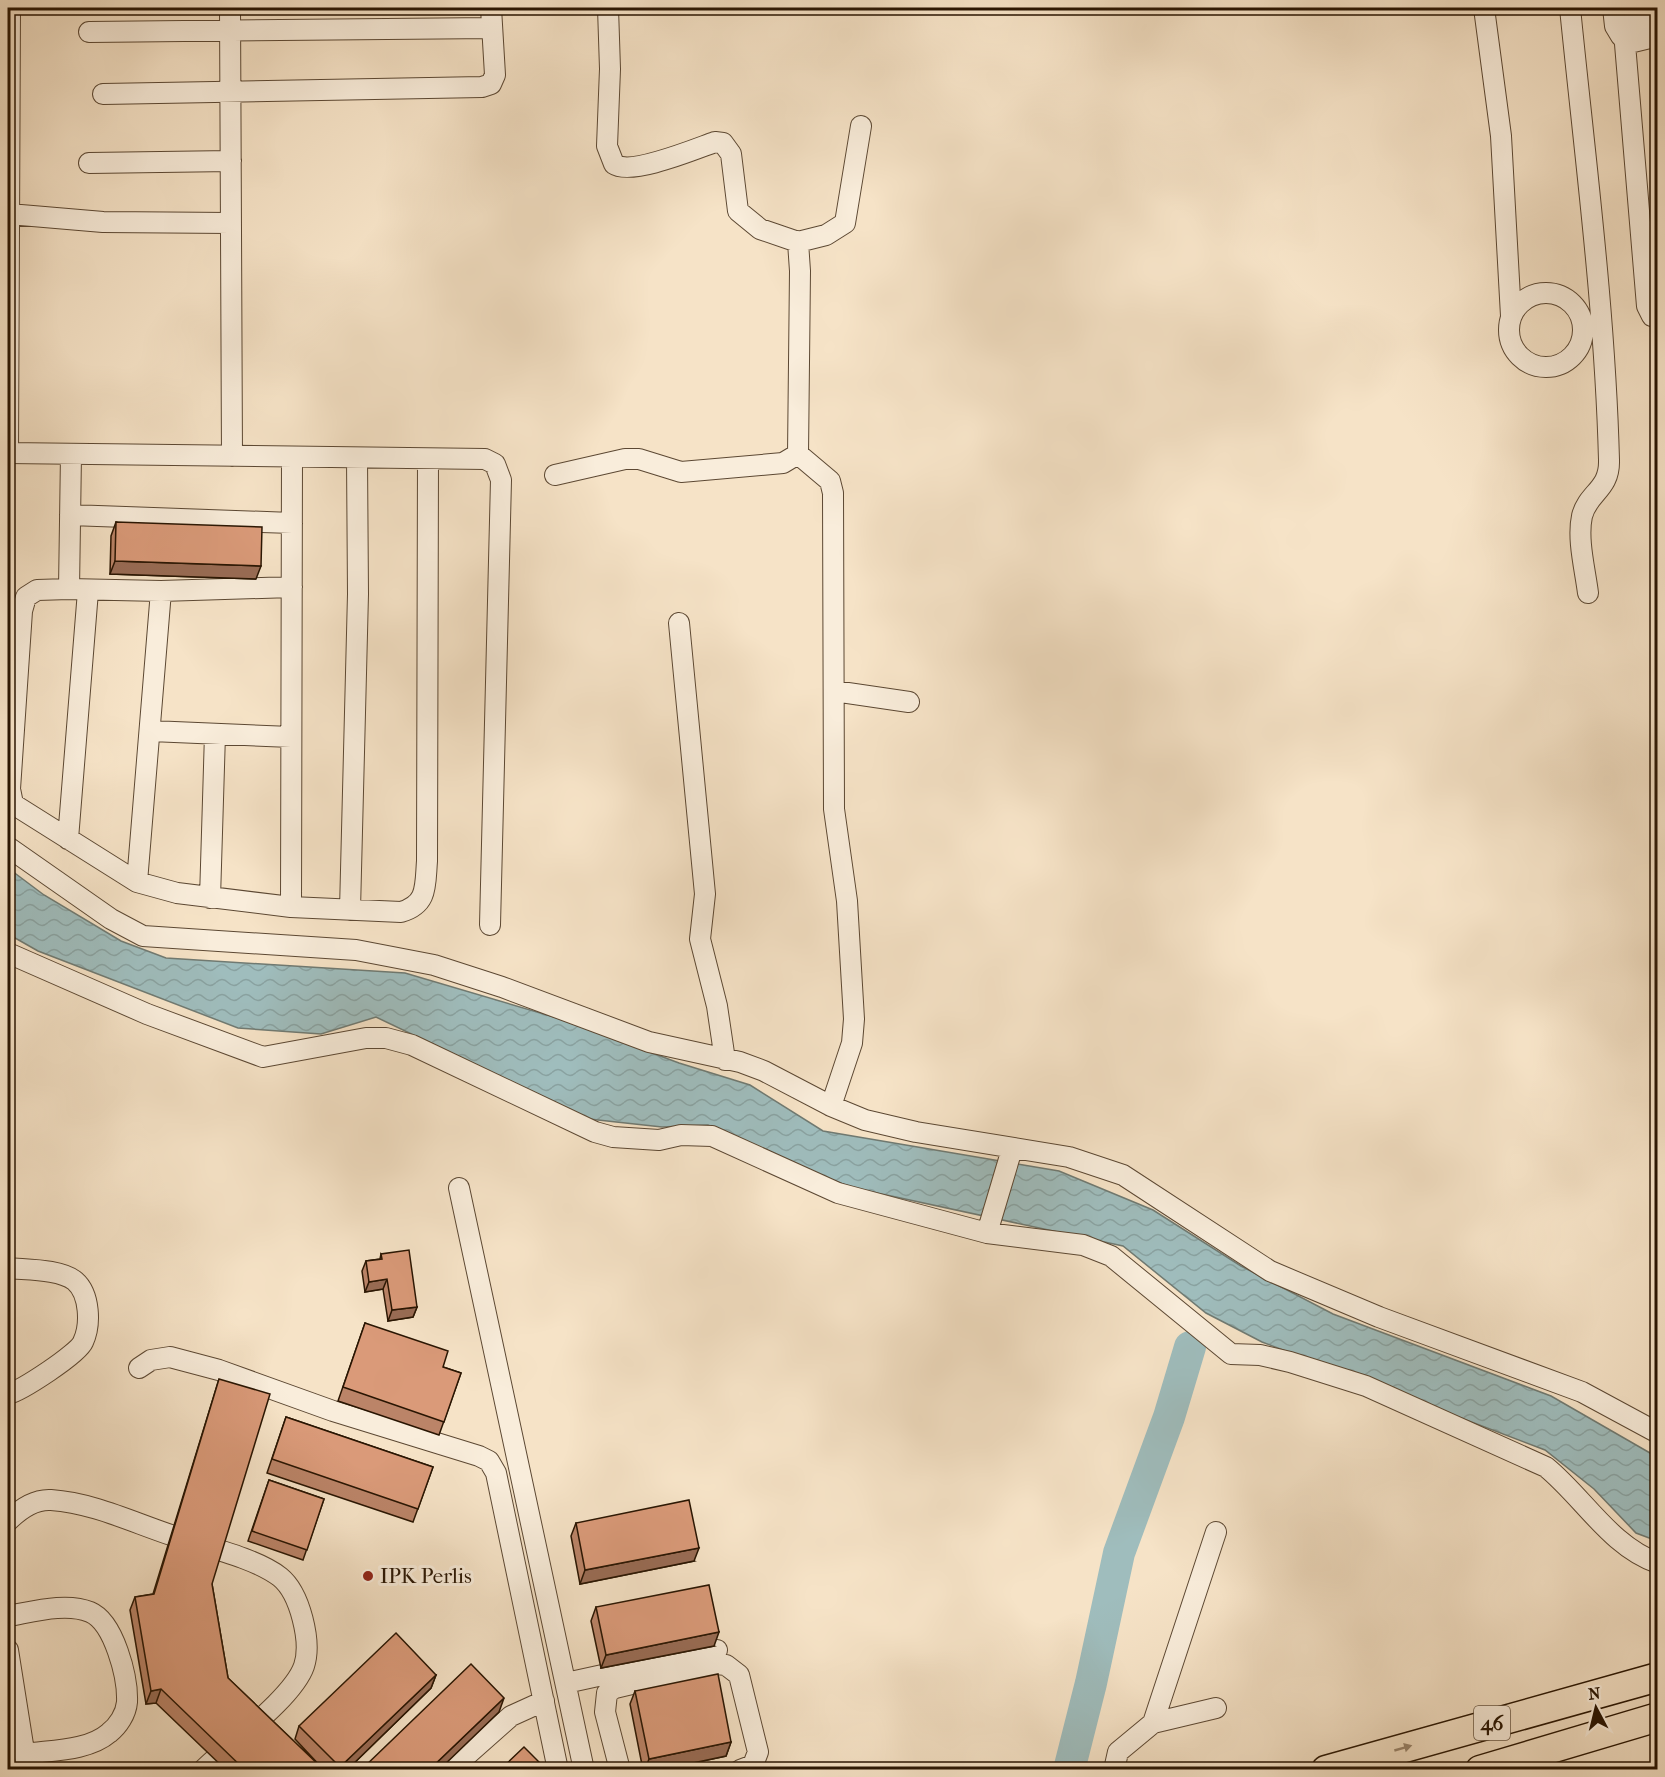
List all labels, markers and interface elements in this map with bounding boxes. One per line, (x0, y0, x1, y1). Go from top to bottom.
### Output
place label: IPK Perlis (380, 1564, 472, 1588)
marker: IPK Perlis (361, 1569, 375, 1583)
north arrow (1566, 1678, 1626, 1738)
text: N (1587, 1683, 1602, 1704)
road number: 46 (1474, 1706, 1510, 1740)
one-way arrow (1394, 1743, 1412, 1752)

